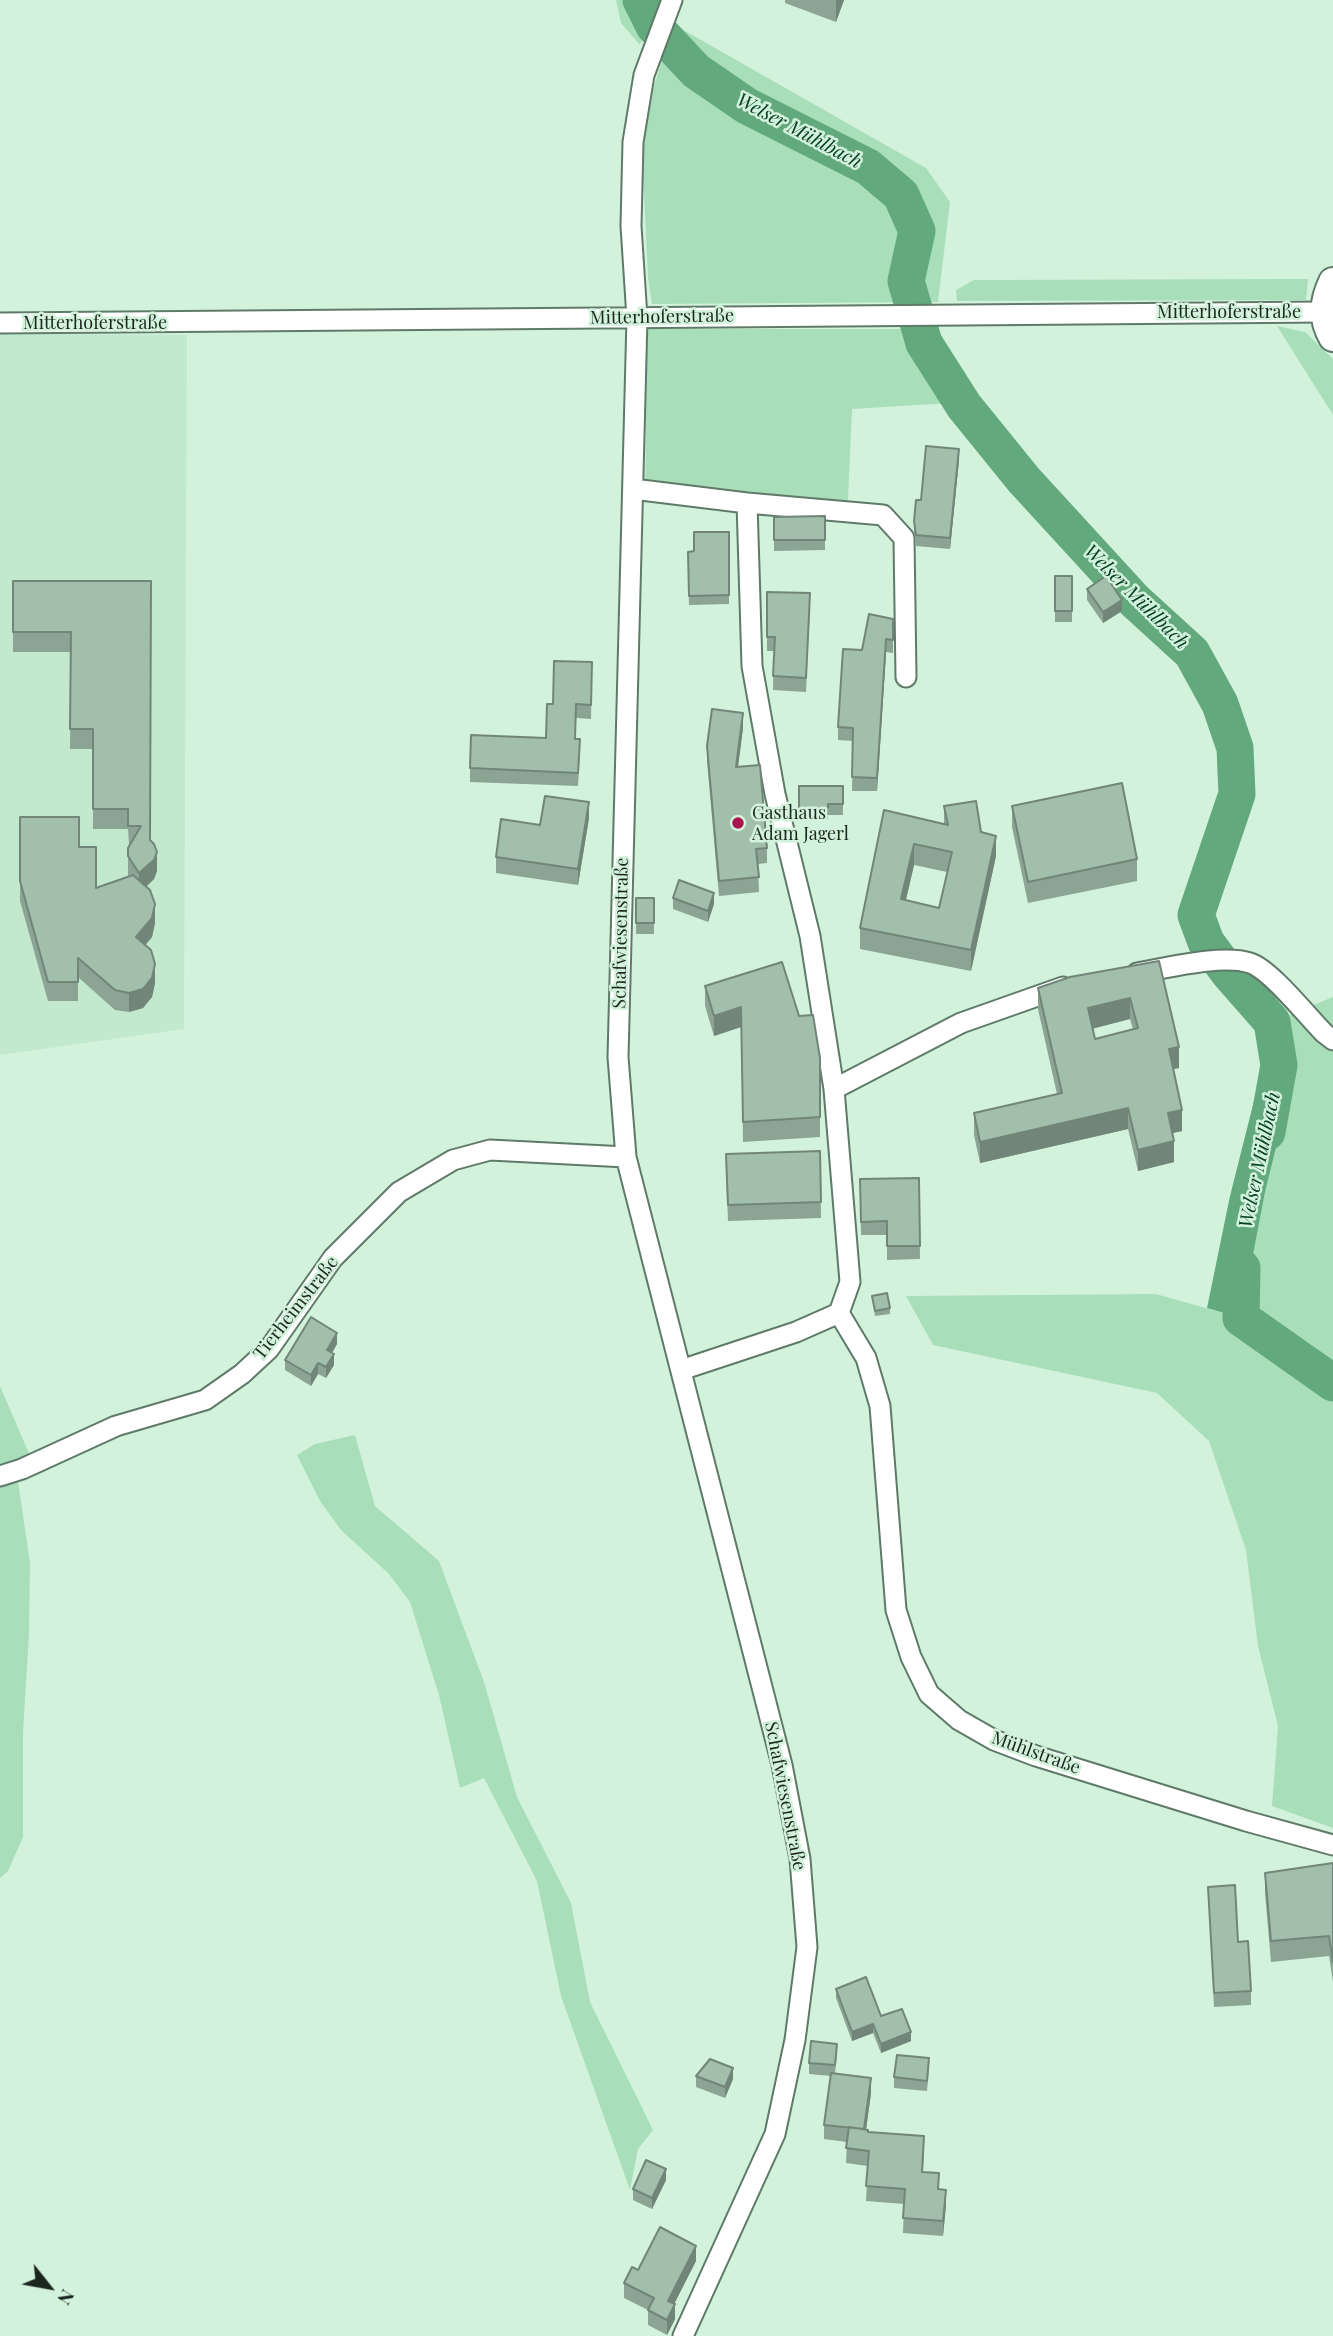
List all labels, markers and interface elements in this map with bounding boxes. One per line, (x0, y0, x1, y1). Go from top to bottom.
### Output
water label: Welser Mühlbach (733, 88, 865, 174)
street label: Mitterhoferstraße (1157, 301, 1301, 323)
street label: Mitterhoferstraße (590, 305, 734, 329)
street label: Mitterhoferstraße (23, 312, 167, 334)
water label: Welser Mühlbach (1079, 540, 1193, 654)
place label: Gasthaus Adam Jagerl (752, 802, 849, 844)
marker: Gasthaus Adam Jagerl (730, 815, 746, 831)
street label: Schafwiesenstraße (609, 857, 633, 1009)
water label: Welser Mühlbach (1234, 1090, 1286, 1230)
street label: Tierheimstraße (249, 1252, 343, 1364)
street label: Schafwiesenstraße (760, 1720, 810, 1872)
street label: Mühlstraße (989, 1727, 1083, 1779)
north arrow (14, 2252, 84, 2322)
text: N (52, 2285, 82, 2310)

